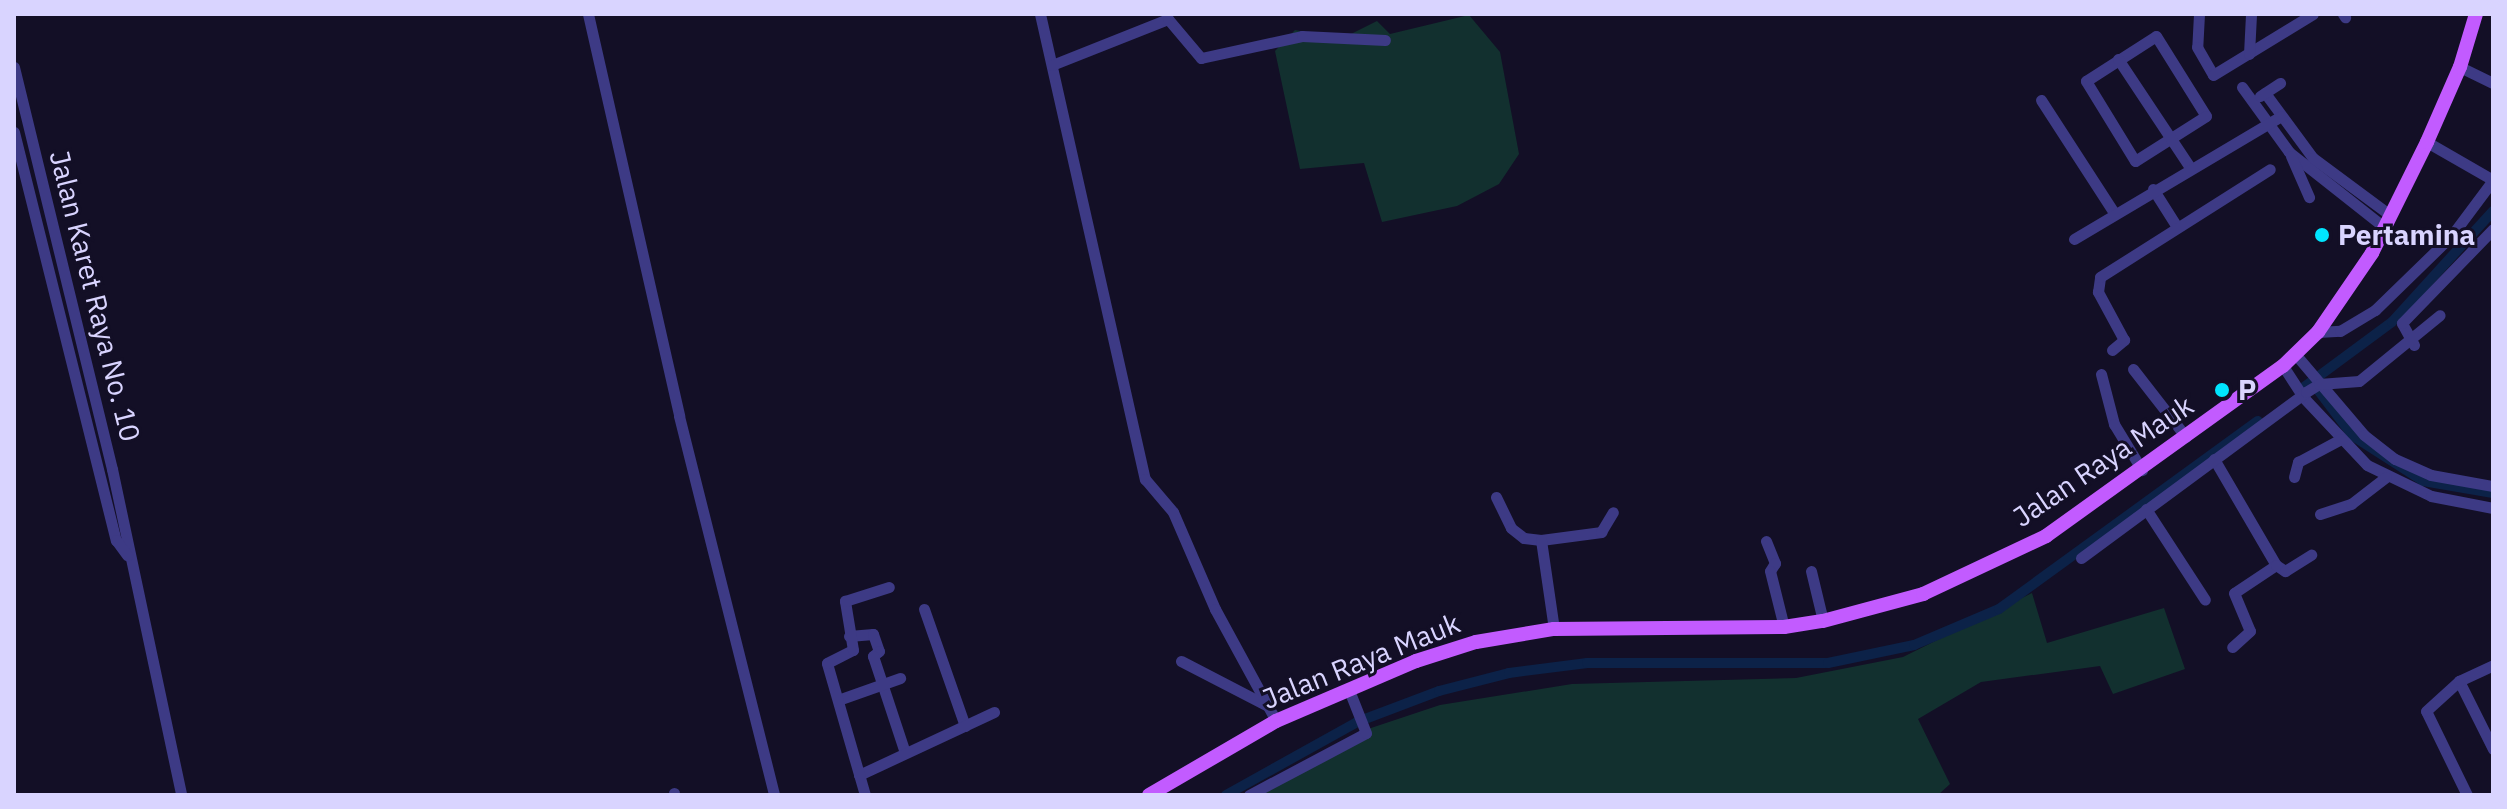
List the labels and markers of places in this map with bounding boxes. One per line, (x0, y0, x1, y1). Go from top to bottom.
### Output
place label: Pertamina (2338, 218, 2475, 252)
marker: Pertamina (2313, 226, 2331, 244)
place label: P (2238, 373, 2256, 407)
marker: P (2213, 381, 2231, 399)

